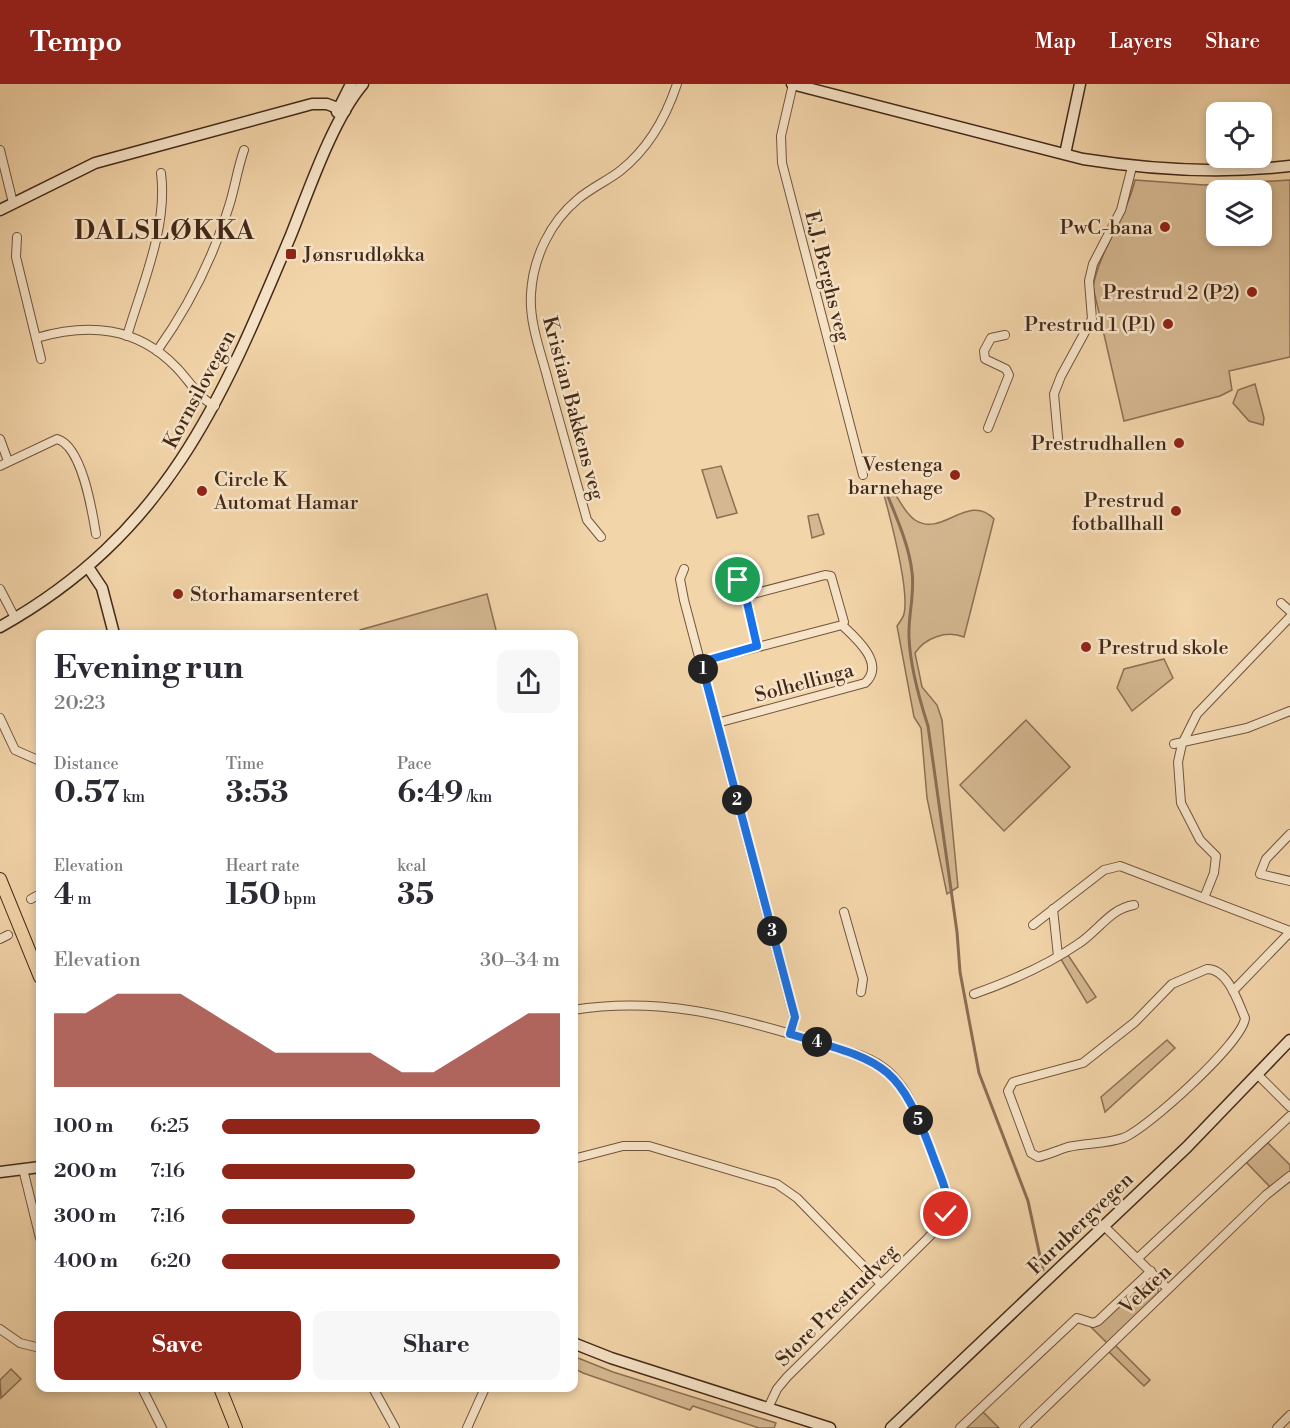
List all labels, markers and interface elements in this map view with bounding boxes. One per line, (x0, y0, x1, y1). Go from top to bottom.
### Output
text: Tempo (30, 25, 122, 60)
text: Map (1035, 29, 1076, 55)
text: Layers (1109, 29, 1172, 55)
text: Share (1205, 29, 1260, 55)
map controls (1206, 102, 1272, 246)
button: locate (1206, 102, 1272, 168)
button: layers (1206, 180, 1272, 246)
street label: E.J. Berghs veg (798, 208, 855, 345)
district label: DALSLØKKA (74, 215, 256, 247)
place label: PwC-bana (1060, 216, 1154, 241)
marker: PwC-bana (1158, 220, 1172, 234)
place label: Jønsrudløkka (302, 243, 426, 268)
marker: Jønsrudløkka (284, 247, 298, 261)
place label: Prestrud 2 (P2) (1103, 281, 1240, 306)
marker: Prestrud 2 (P2) (1245, 285, 1259, 299)
place label: Prestrud 1 (P1) (1024, 313, 1156, 338)
street label: Kristian Bakkens veg (536, 314, 609, 503)
marker: Prestrud 1 (P1) (1161, 317, 1175, 331)
street label: Kornsilovegen (159, 326, 242, 453)
place label: Prestrudhallen (1031, 432, 1167, 457)
marker: Prestrudhallen (1172, 436, 1186, 450)
place label: Vestenga barnehage (848, 453, 944, 501)
place label: Circle K Automat Hamar (213, 468, 359, 516)
marker: Vestenga barnehage (948, 468, 962, 482)
marker: Circle K Automat Hamar (195, 484, 209, 498)
place label: Prestrud fotballhall (1072, 489, 1165, 537)
marker: Prestrud fotballhall (1169, 504, 1183, 518)
pin (712, 554, 763, 605)
icon: arrive (721, 563, 754, 596)
place label: Storhamarsenteret (190, 583, 360, 608)
marker: Storhamarsenteret (171, 587, 185, 601)
place label: Prestrud skole (1098, 636, 1229, 661)
marker: Prestrud skole (1079, 640, 1093, 654)
text: Evening run (54, 648, 243, 689)
button: share (497, 650, 560, 713)
pin: 1 (688, 654, 718, 684)
street label: Solhellinga (752, 658, 857, 709)
text: 1 (699, 659, 707, 679)
text: 20:23 (54, 691, 106, 716)
text: Distance (54, 754, 119, 774)
text: Time (226, 754, 264, 774)
text: Pace (397, 754, 432, 774)
text: 0.57 (54, 774, 119, 812)
text: 3:53 (226, 774, 289, 812)
text: 6:49 (397, 774, 463, 812)
pin: 2 (722, 785, 752, 815)
text: km (119, 787, 145, 807)
text: /km (463, 787, 492, 807)
text: 2 (732, 790, 742, 810)
text: Elevation (54, 856, 123, 876)
text: Heart rate (226, 856, 300, 876)
text: kcal (397, 856, 426, 876)
text: 4 (54, 876, 74, 914)
text: 150 (226, 876, 280, 914)
text: 35 (397, 876, 434, 914)
text: m (74, 889, 91, 909)
text: bpm (280, 889, 316, 909)
pin: 3 (757, 916, 787, 946)
text: 3 (767, 921, 777, 941)
text: Elevation (54, 948, 141, 973)
text: 30–34 m (480, 948, 560, 973)
pin: 4 (802, 1027, 832, 1057)
text: 4 (812, 1032, 822, 1052)
pin: 5 (903, 1105, 933, 1135)
text: 5 (913, 1110, 923, 1130)
text: 100 m (54, 1114, 113, 1139)
text: 6:25 (150, 1114, 189, 1139)
text: 200 m (54, 1159, 117, 1184)
text: 7:16 (150, 1159, 185, 1184)
street label: Furubergvegen (1023, 1167, 1139, 1281)
pin (920, 1188, 971, 1239)
icon: check (929, 1197, 962, 1230)
text: 300 m (54, 1204, 117, 1229)
text: 7:16 (150, 1204, 185, 1229)
street label: Store Prestrudveg (771, 1239, 904, 1372)
text: 400 m (54, 1249, 118, 1274)
text: 6:20 (150, 1249, 191, 1274)
street label: Vekten (1114, 1260, 1177, 1321)
button: Save (54, 1311, 301, 1380)
button: Share (313, 1311, 560, 1380)

